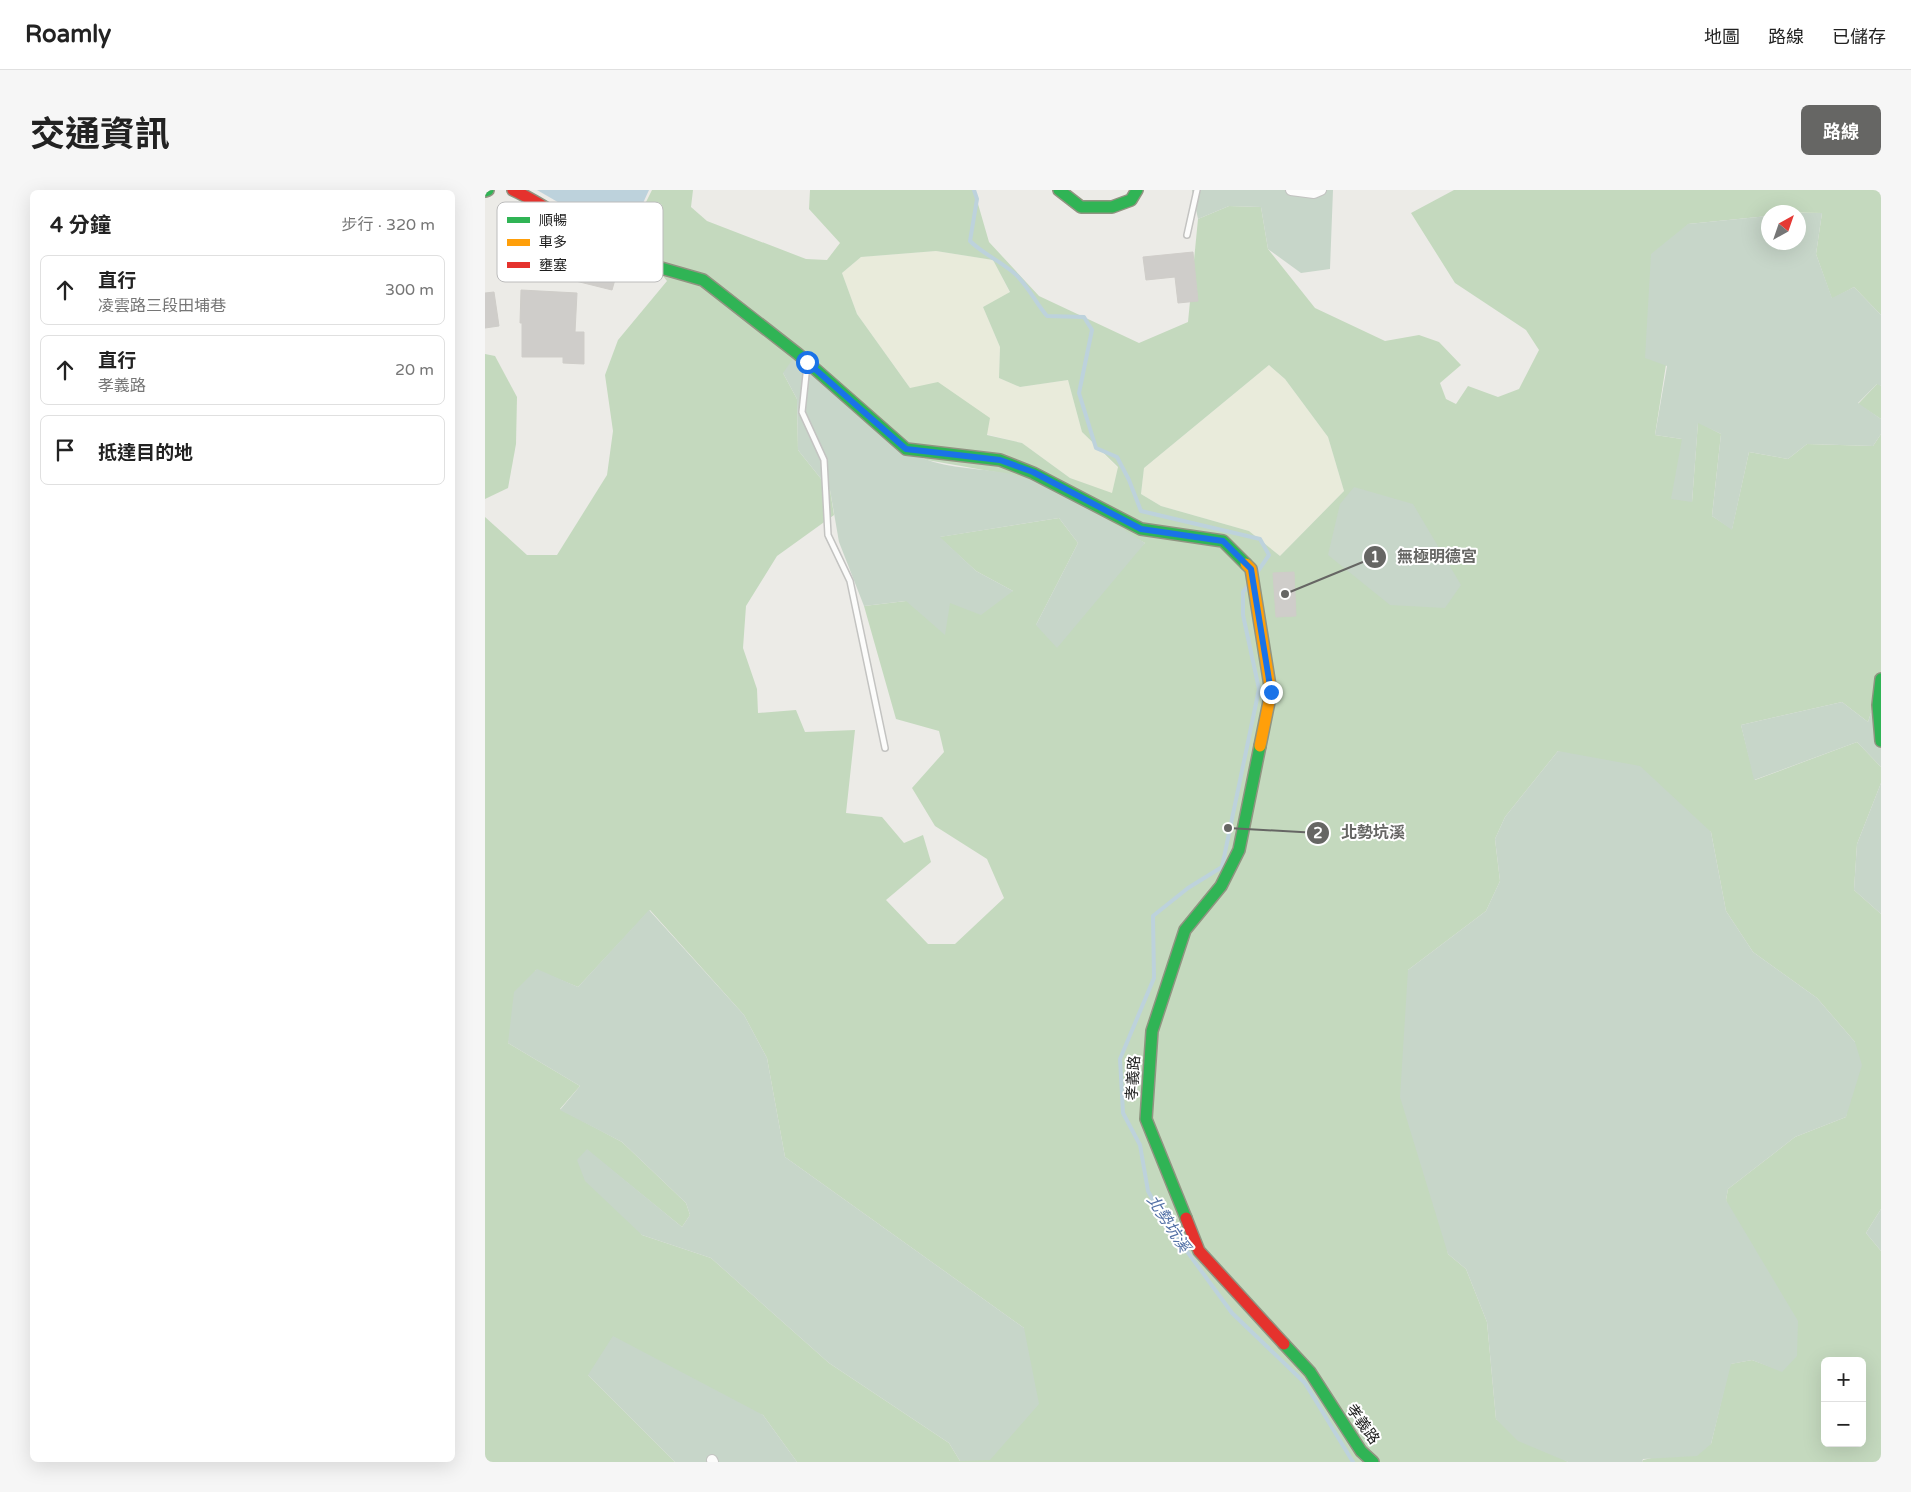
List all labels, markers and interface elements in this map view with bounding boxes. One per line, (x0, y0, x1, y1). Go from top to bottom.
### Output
text: Roamly (25, 20, 111, 49)
text: 地圖 (1704, 26, 1740, 48)
text: 路線 (1768, 26, 1804, 48)
text: 已儲存 (1832, 26, 1886, 48)
button: 路線 (1801, 105, 1881, 155)
text: 交通資訊 (30, 114, 170, 156)
legend (497, 202, 663, 282)
north arrow (1761, 205, 1806, 250)
text: 順暢 (539, 212, 567, 229)
text: 4 分鐘 (50, 213, 111, 238)
text: 步行 · 320 m (342, 215, 435, 235)
text: 車多 (539, 234, 567, 251)
text: 壅塞 (539, 257, 567, 274)
text: 直行 (98, 270, 136, 292)
icon: ahead (51, 276, 79, 304)
text: 300 m (385, 280, 434, 300)
text: 凌雲路三段田埔巷 (98, 296, 226, 316)
text: 直行 (98, 350, 136, 372)
route start (796, 351, 819, 374)
icon: ahead (51, 356, 79, 384)
text: 20 m (395, 360, 434, 380)
text: 孝義路 (98, 376, 146, 396)
icon: arrive (51, 436, 79, 464)
text: 抵達目的地 (98, 442, 193, 464)
callout: 無極明德宮 (1362, 541, 1487, 572)
text: 無極明德宮 (1397, 547, 1477, 567)
text: 1 (1370, 548, 1380, 566)
route end (1260, 681, 1283, 704)
callout: 北勢坑溪 (1306, 817, 1415, 848)
text: 北勢坑溪 (1341, 823, 1405, 843)
text: 2 (1313, 824, 1323, 842)
street label: 孝義路 (1122, 1055, 1144, 1101)
water label: 北勢坑溪 (1142, 1191, 1195, 1257)
map controls (1821, 1357, 1866, 1447)
button: + (1821, 1357, 1866, 1402)
street label: 孝義路 (1343, 1400, 1383, 1448)
button: − (1821, 1402, 1866, 1447)

